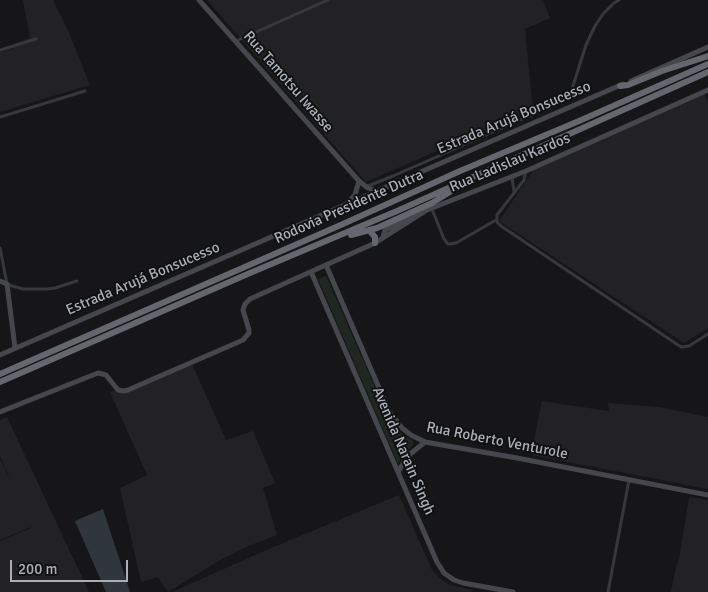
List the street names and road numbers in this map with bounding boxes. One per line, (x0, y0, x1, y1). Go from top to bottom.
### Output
street label: Rua Tamotsu Iwasse (239, 28, 337, 136)
street label: Estrada Arujá Bonsucesso (434, 77, 594, 159)
street label: Rua Ladislau Kardos (447, 129, 573, 197)
street label: Rodovia Presidente Dutra (272, 166, 426, 248)
street label: Estrada Arujá Bonsucesso (63, 238, 223, 320)
street label: Avenida Narain Singh (368, 384, 438, 518)
street label: Rua Roberto Venturole (425, 418, 569, 464)

